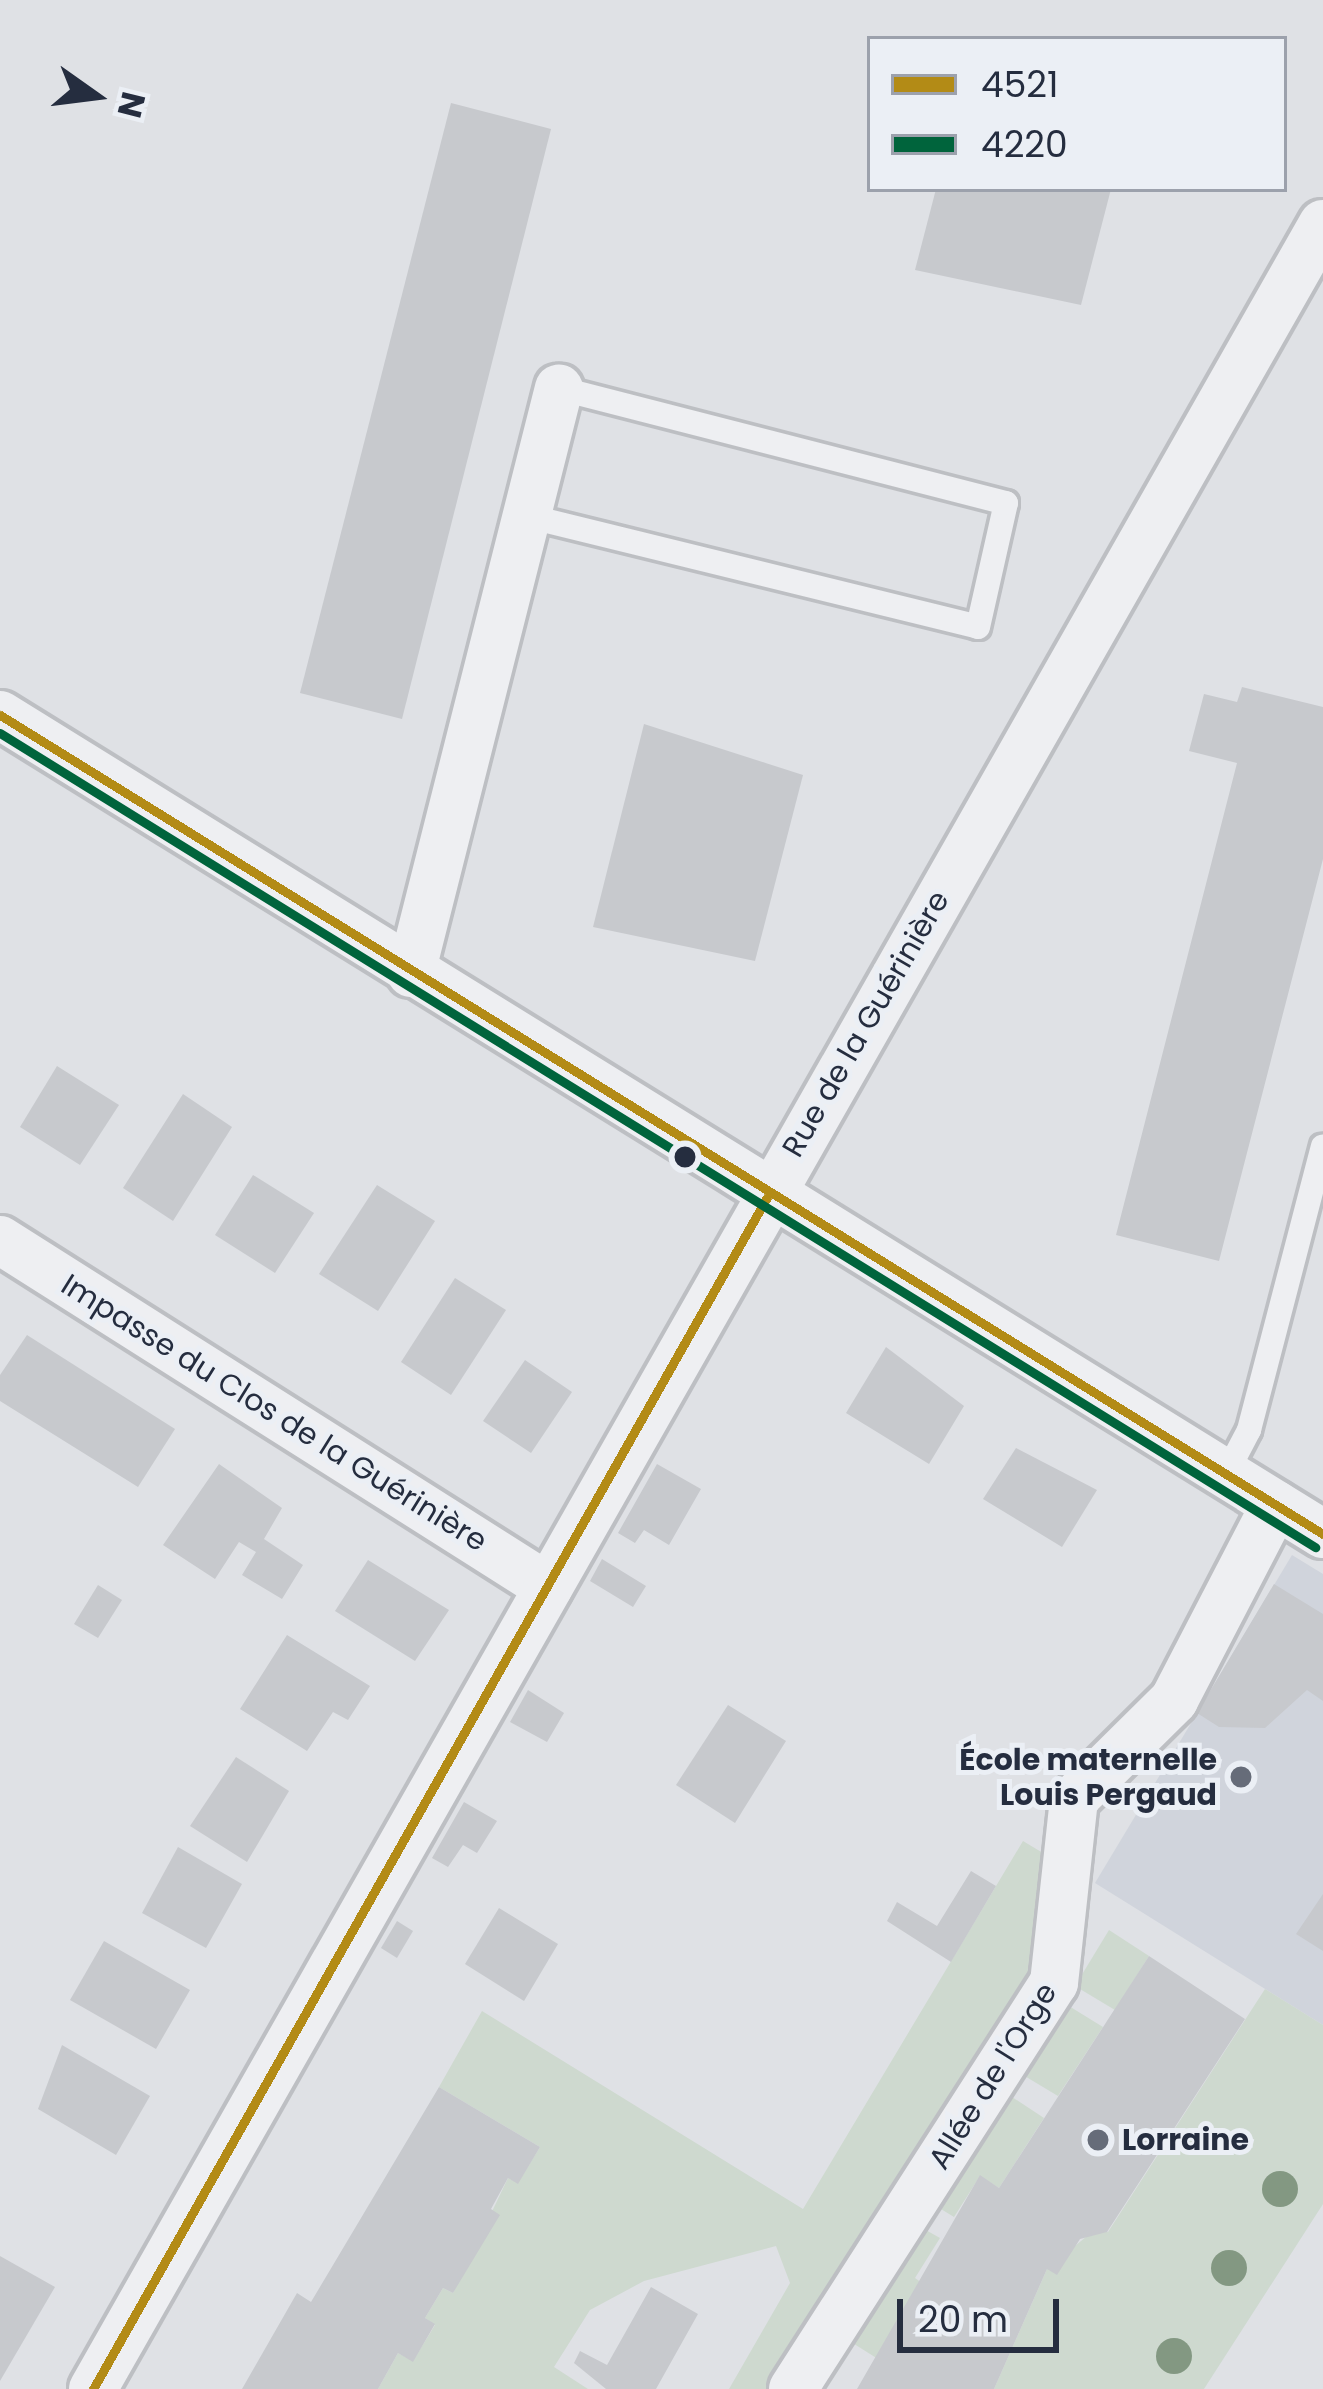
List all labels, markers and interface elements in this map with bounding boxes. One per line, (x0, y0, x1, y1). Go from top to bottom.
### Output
north arrow (36, 36, 156, 156)
legend (867, 36, 1287, 192)
text: 4521 (981, 59, 1058, 110)
text: N (106, 87, 157, 123)
text: 4220 (981, 119, 1068, 170)
street label: Rue de la Guérinière (775, 885, 957, 1163)
unlabelled marker (674, 1146, 696, 1168)
street label: Impasse du Clos de la Guérinière (55, 1267, 493, 1559)
place label: École maternelle Louis Pergaud (959, 1742, 1217, 1812)
marker: École maternelle Louis Pergaud (1228, 1764, 1254, 1790)
street label: Allée de l'Orge (921, 1976, 1065, 2176)
place label: Lorraine (1122, 2122, 1249, 2158)
marker: Lorraine (1085, 2127, 1111, 2153)
scale bar (903, 2275, 1065, 2349)
text: 20 m (918, 2294, 1008, 2345)

